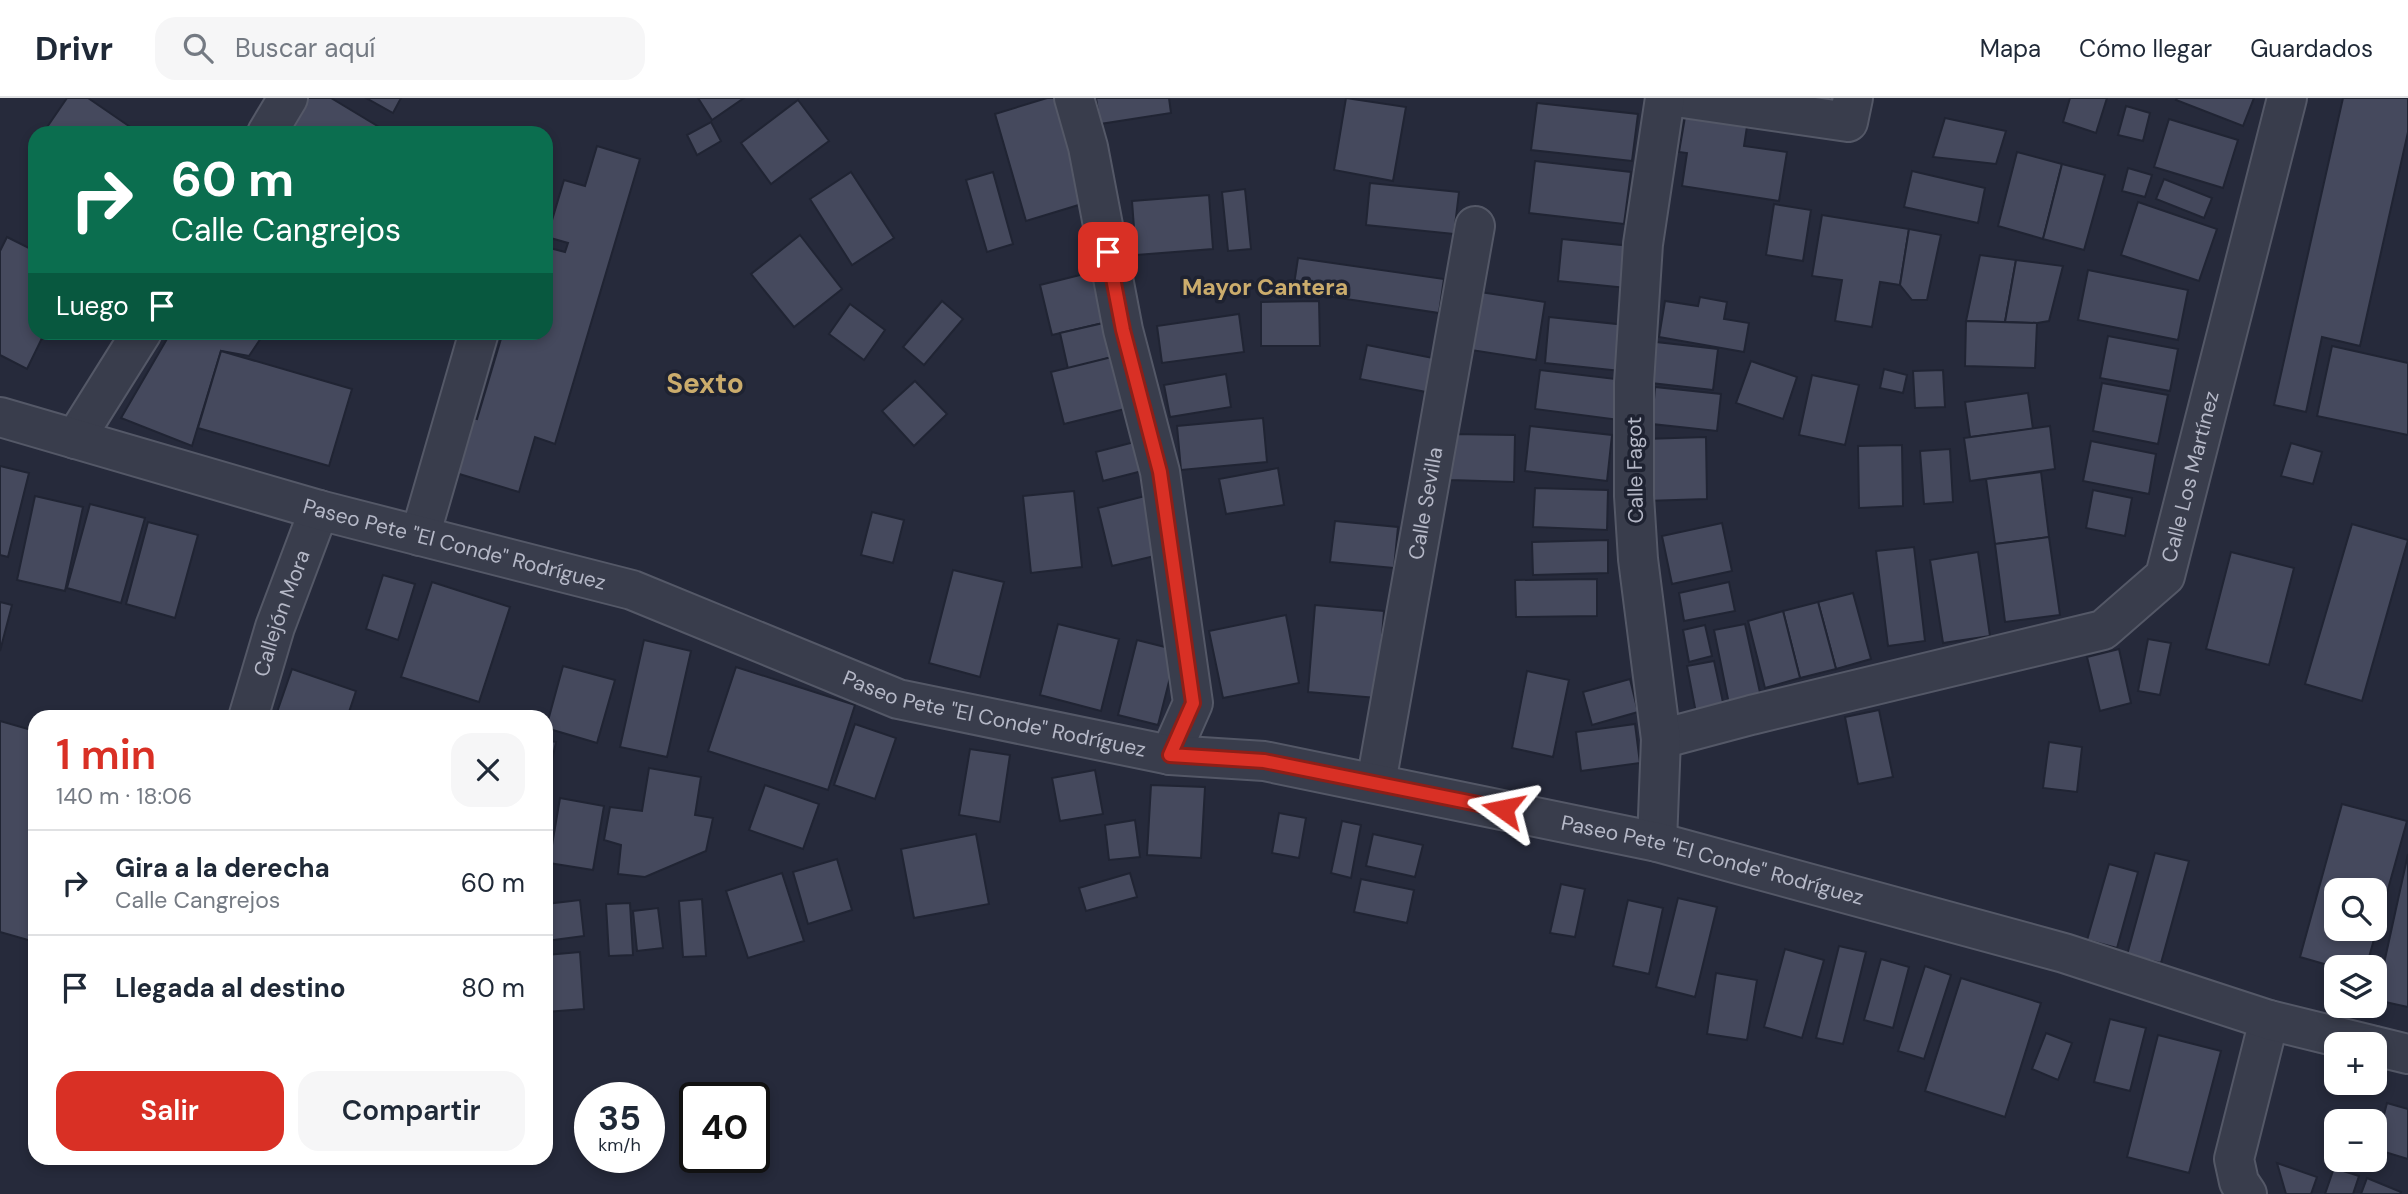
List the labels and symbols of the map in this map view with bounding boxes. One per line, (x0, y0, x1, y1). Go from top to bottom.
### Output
pin (1078, 222, 1138, 282)
district label: Mayor Cantera (1182, 272, 1348, 302)
district label: Sexto (666, 365, 744, 402)
street label: Calle Los Martínez (2155, 388, 2226, 565)
street label: Calle Fagot (1620, 416, 1650, 524)
street label: Calle Sevilla (1402, 445, 1449, 562)
street label: Paseo Pete "El Conde" Rodríguez (300, 492, 609, 597)
street label: Callejón Mora (247, 546, 317, 680)
street label: Paseo Pete "El Conde" Rodríguez (839, 664, 1149, 764)
position arrow (1466, 772, 1540, 846)
street label: Paseo Pete "El Conde" Rodríguez (1559, 809, 1867, 912)
speed limit sign: 40 (679, 1082, 770, 1173)

